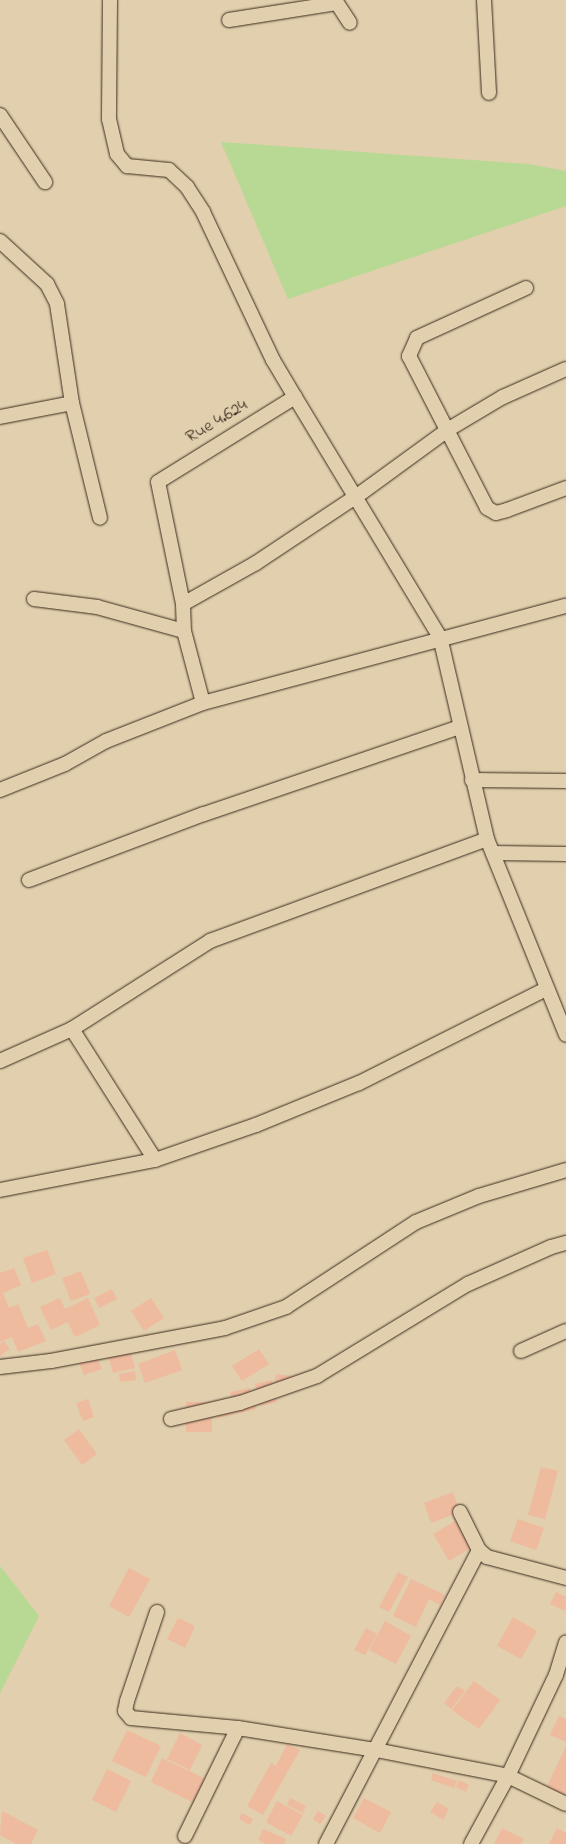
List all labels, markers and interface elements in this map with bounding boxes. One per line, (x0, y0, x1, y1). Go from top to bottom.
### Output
street label: Rue 4.624 (182, 395, 252, 449)

